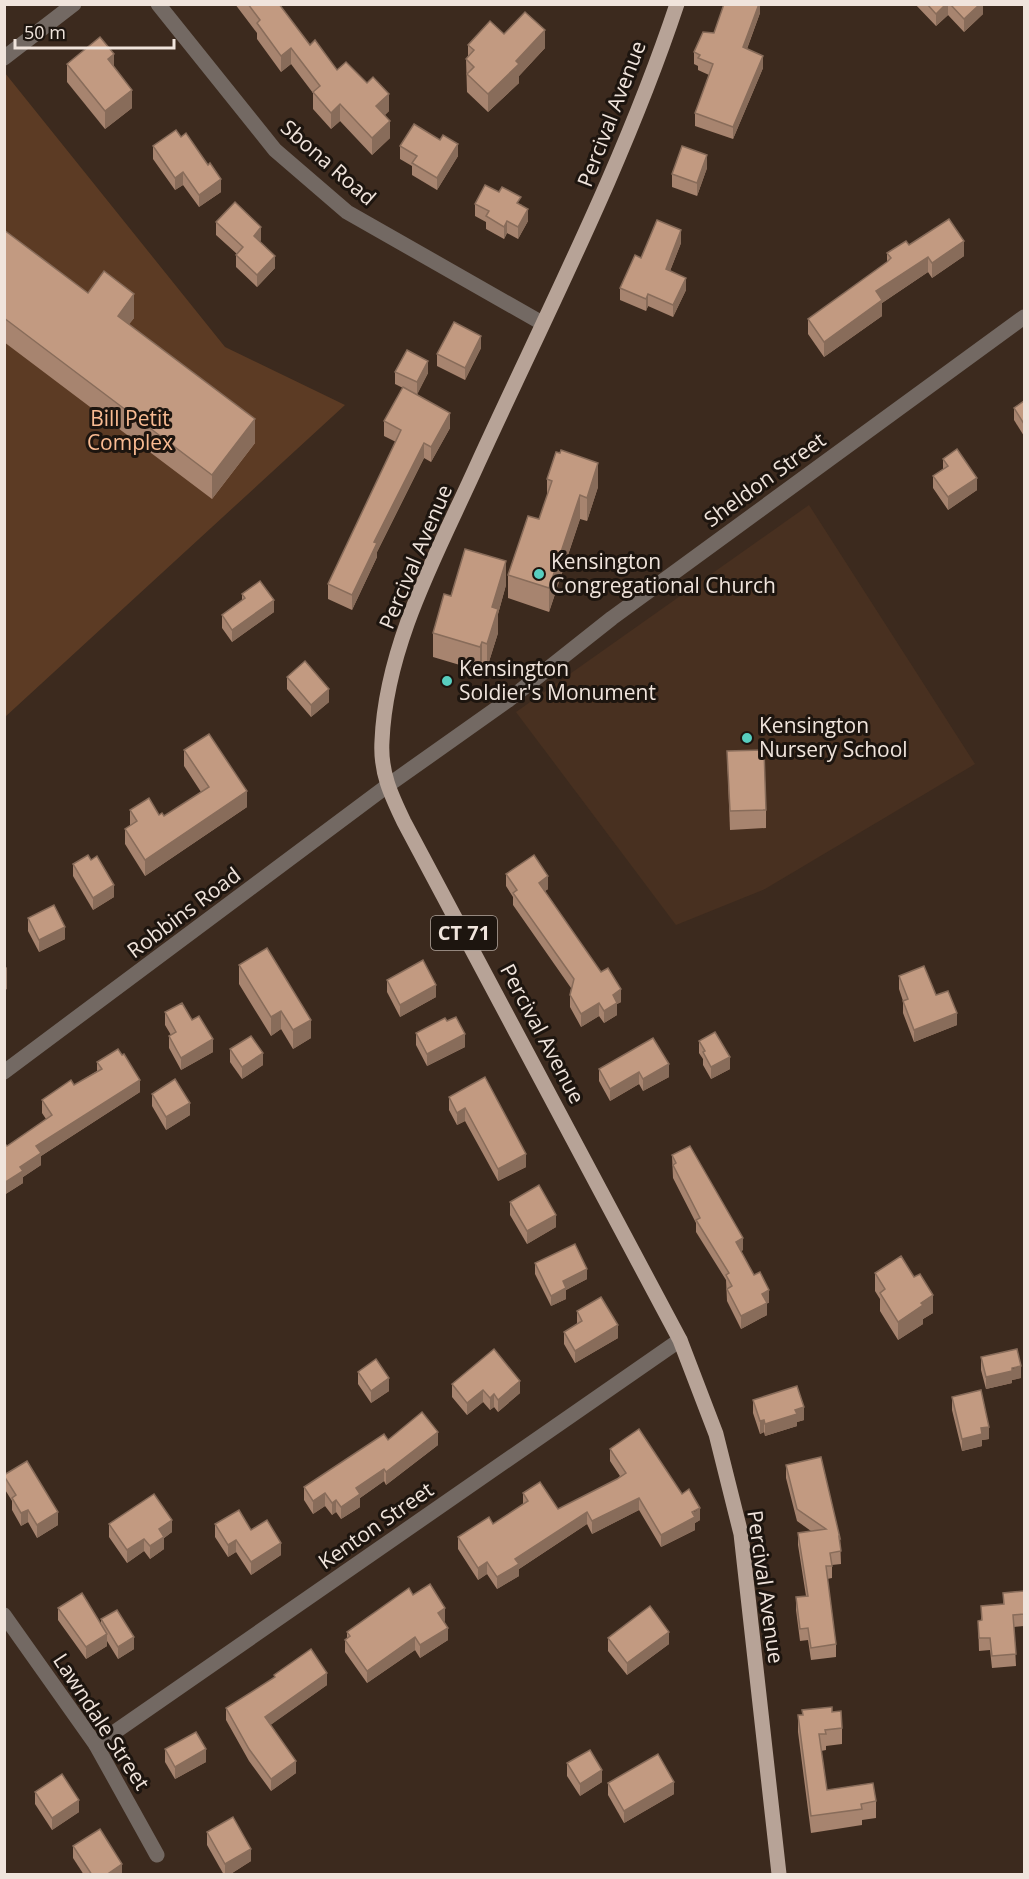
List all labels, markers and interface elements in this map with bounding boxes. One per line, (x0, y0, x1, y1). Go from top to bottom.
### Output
scale bar (15, 12, 174, 50)
text: 50 m (24, 20, 66, 44)
street label: Percival Avenue (570, 37, 652, 191)
street label: Sbona Road (275, 113, 382, 211)
park label: Bill Petit Complex (87, 404, 173, 456)
street label: Sheldon Street (698, 426, 831, 533)
street label: Percival Avenue (372, 480, 458, 633)
place label: Kensington Congregational Church (551, 547, 776, 599)
marker: Kensington Congregational Church (532, 567, 546, 581)
place label: Kensington Soldier's Monument (459, 654, 656, 706)
marker: Kensington Soldier's Monument (440, 674, 454, 688)
place label: Kensington Nursery School (759, 711, 908, 763)
marker: Kensington Nursery School (740, 731, 754, 745)
street label: Robbins Road (121, 860, 246, 964)
road number: CT 71 (431, 916, 497, 950)
street label: Percival Avenue (494, 959, 591, 1108)
street label: Kenton Street (312, 1475, 439, 1575)
street label: Percival Avenue (741, 1508, 791, 1665)
street label: Lawndale Street (47, 1648, 156, 1795)

